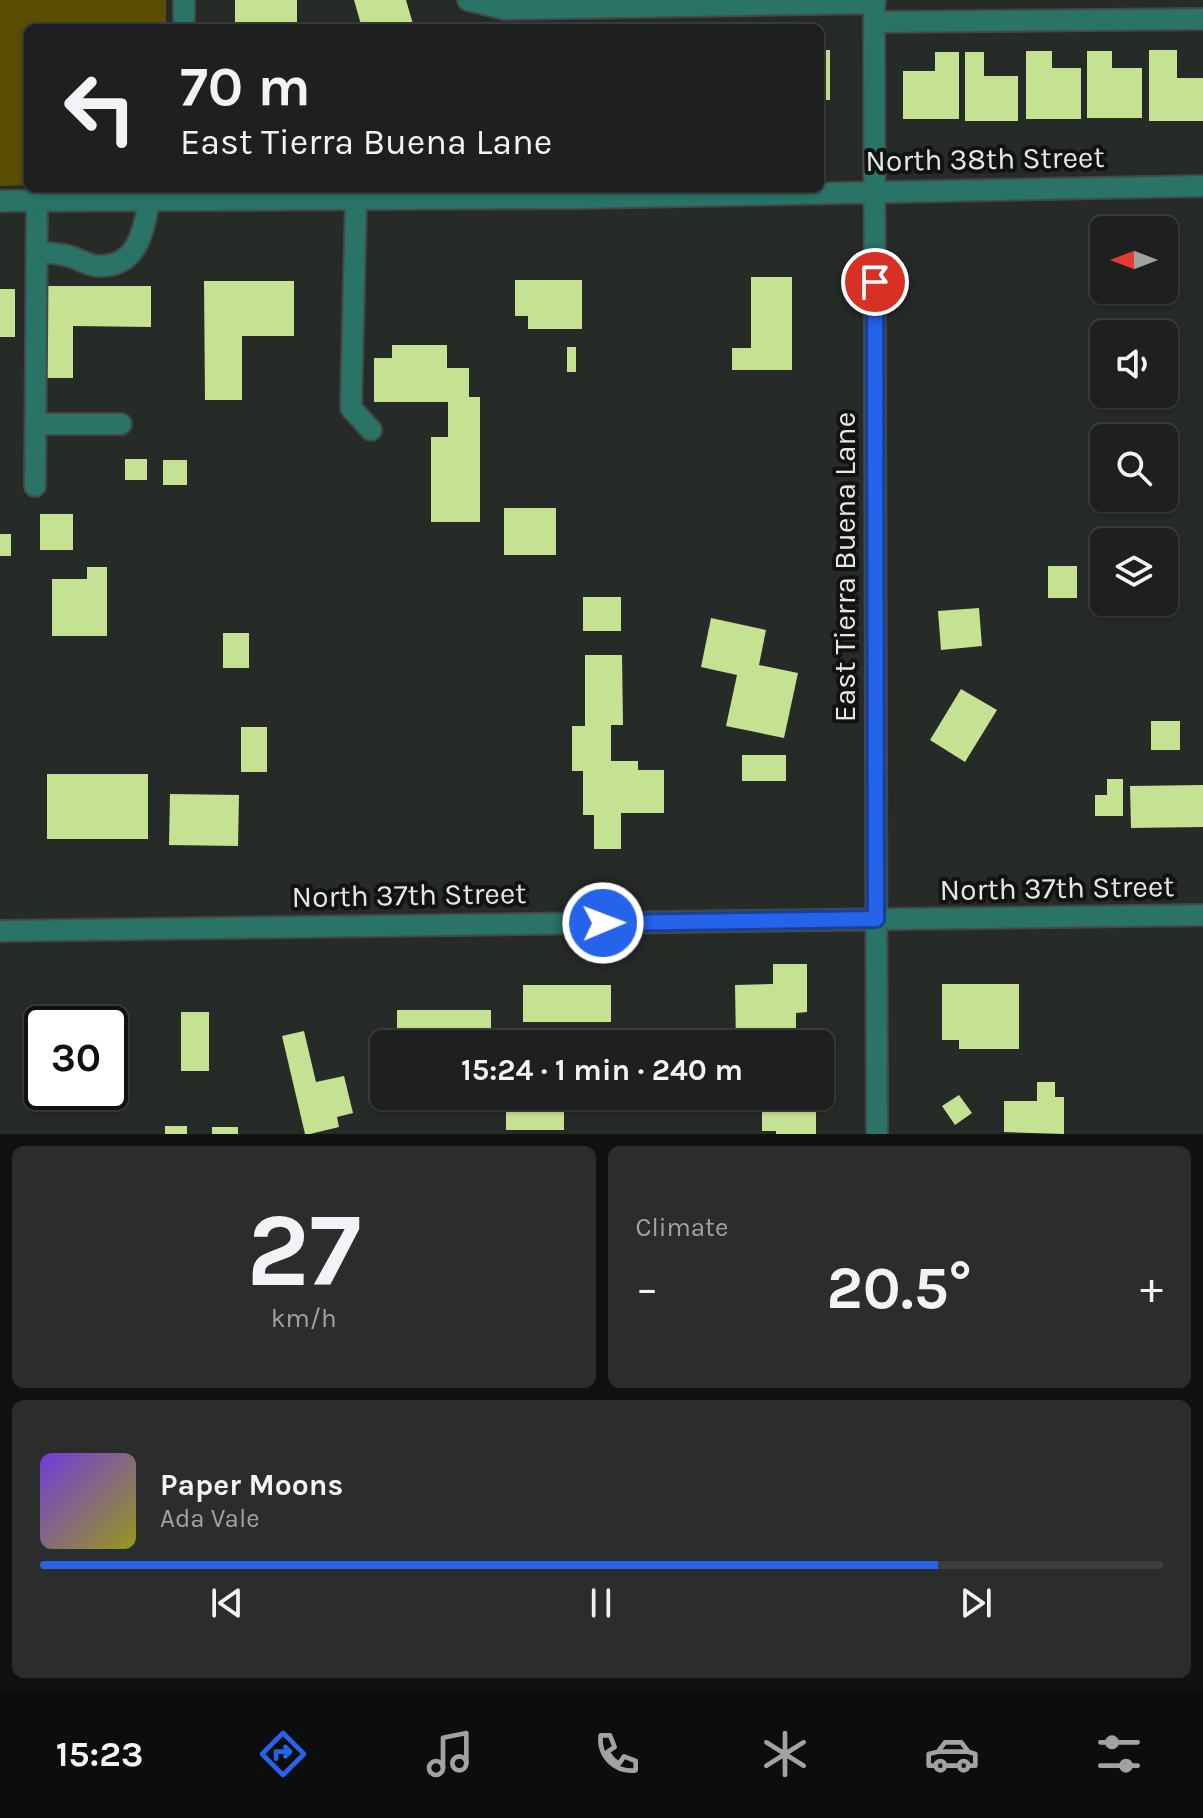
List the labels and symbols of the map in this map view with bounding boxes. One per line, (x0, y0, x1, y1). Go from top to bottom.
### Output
street label: North 38th Street (865, 139, 1105, 179)
north arrow (1090, 216, 1178, 304)
pin (841, 248, 909, 316)
street label: East Tierra Buena Lane (827, 412, 863, 722)
street label: North 37th Street (939, 868, 1175, 908)
street label: North 37th Street (291, 875, 527, 915)
position arrow (561, 881, 645, 965)
speed limit sign: 30 (24, 1006, 128, 1110)

